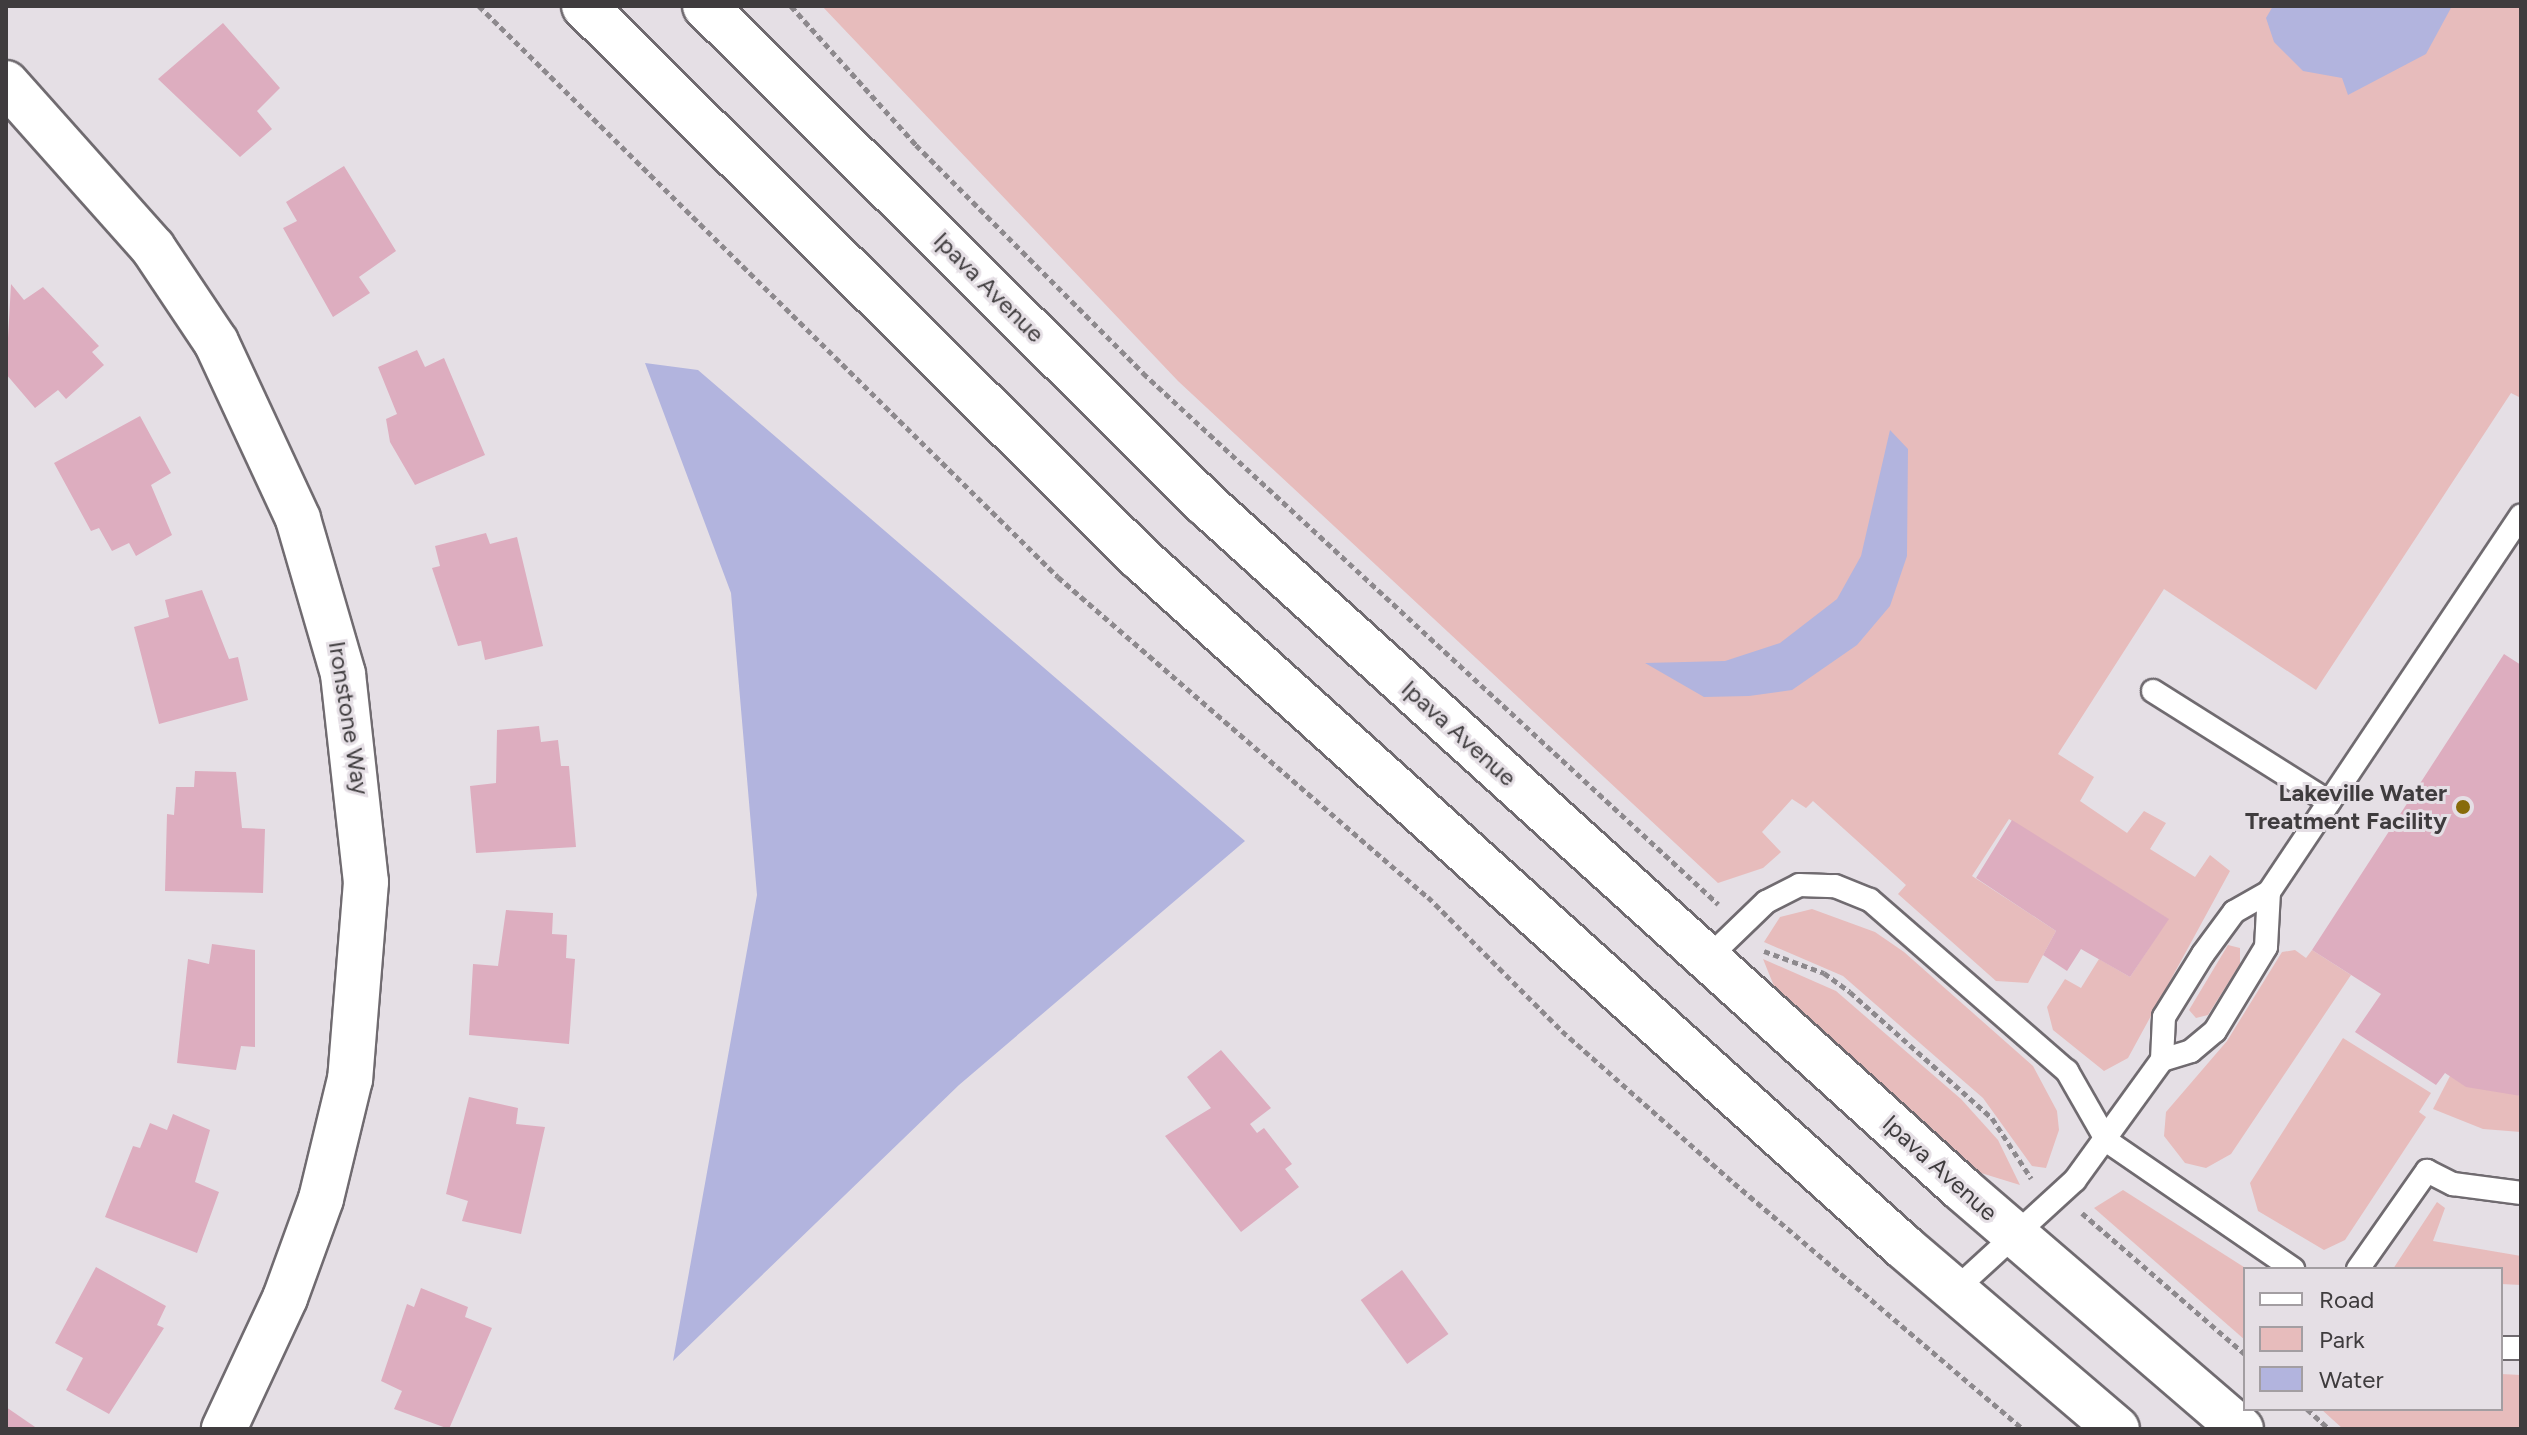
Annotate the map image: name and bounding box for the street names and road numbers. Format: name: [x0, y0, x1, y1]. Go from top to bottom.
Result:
street label: Ipava Avenue: [928, 226, 1050, 348]
street label: Ironstone Way: [323, 639, 375, 797]
street label: Ipava Avenue: [1396, 674, 1522, 792]
street label: Ipava Avenue: [1877, 1109, 2003, 1227]

